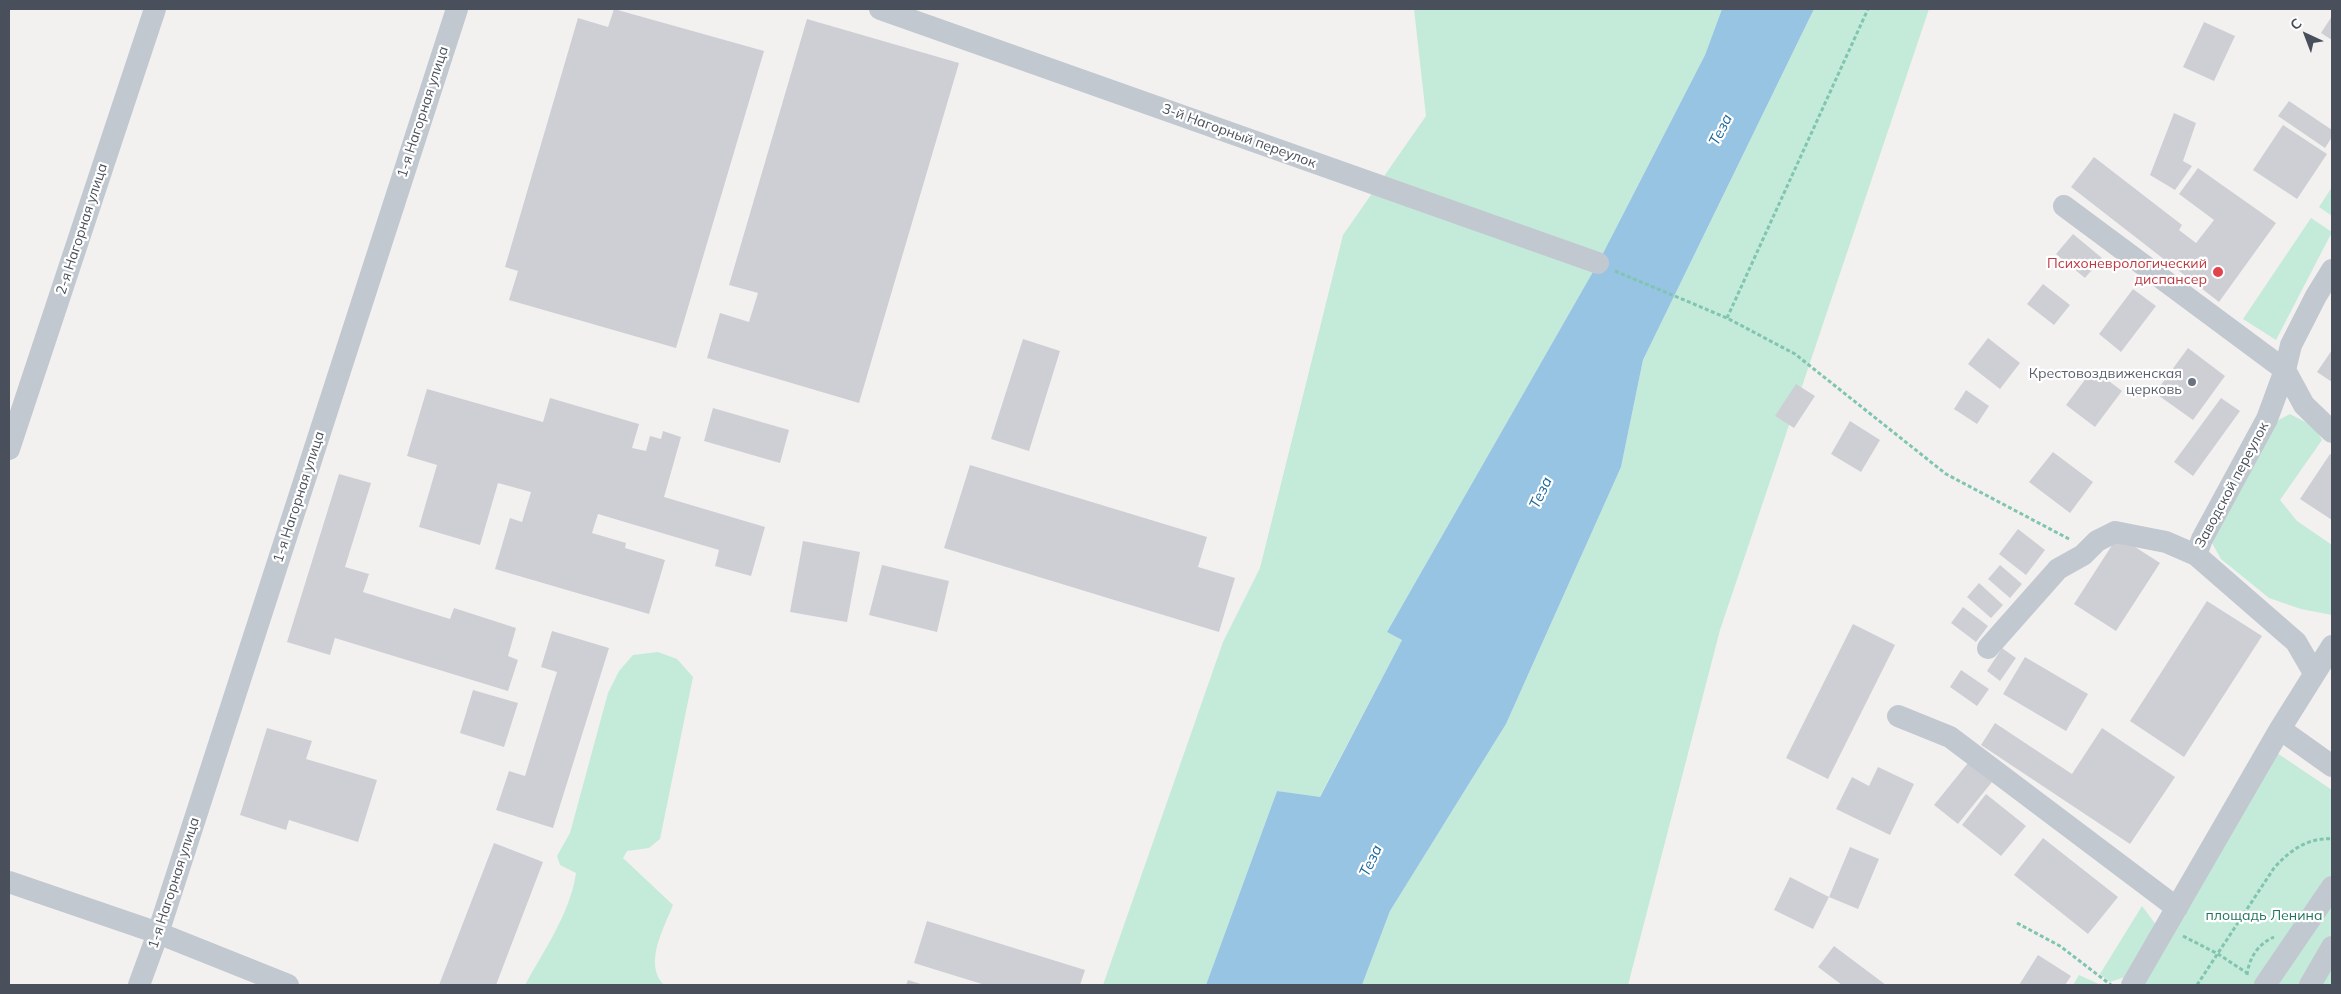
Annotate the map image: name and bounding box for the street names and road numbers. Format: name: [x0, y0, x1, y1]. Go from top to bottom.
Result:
street label: 1-я Нагорная улица: [394, 44, 452, 180]
street label: 3-й Нагорный переулок: [1160, 100, 1318, 172]
street label: 2-я Нагорная улица: [53, 161, 111, 297]
street label: Заводской переулок: [2192, 419, 2272, 551]
street label: 1-я Нагорная улица: [270, 429, 328, 565]
street label: 1-я Нагорная улица: [145, 815, 203, 951]

